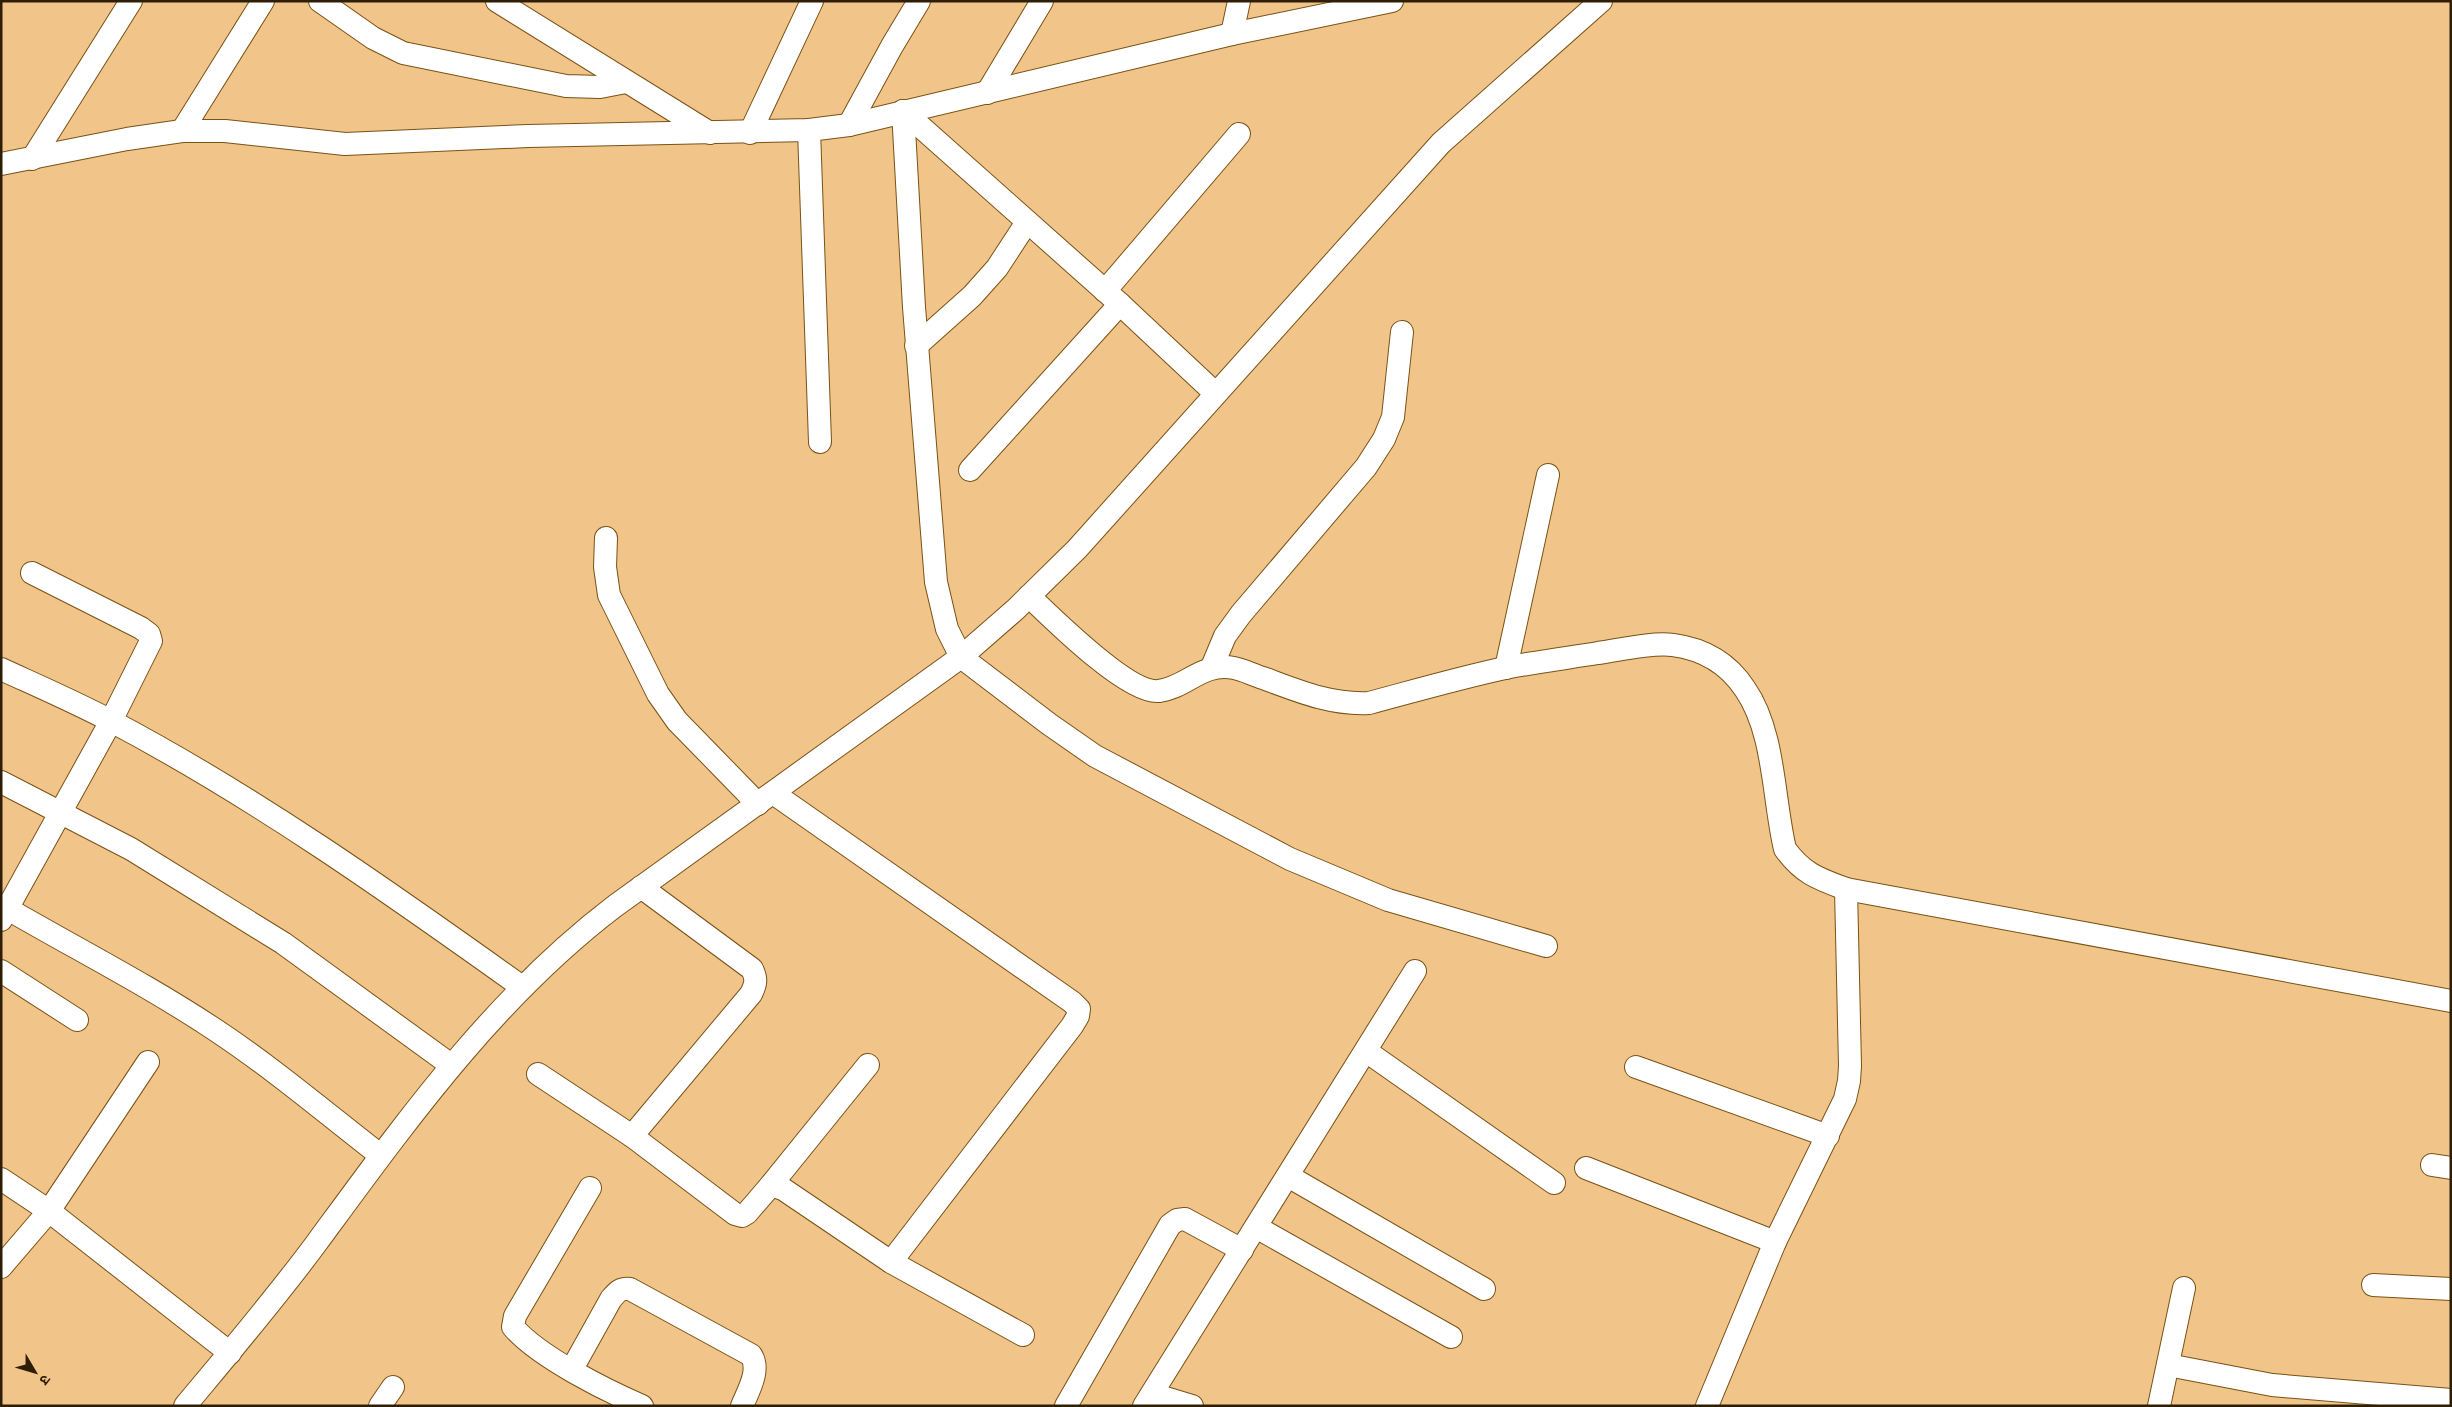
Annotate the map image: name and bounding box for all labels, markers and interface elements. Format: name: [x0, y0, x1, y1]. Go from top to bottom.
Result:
north arrow: [10, 1347, 60, 1397]
text: उ: [36, 1372, 54, 1389]

